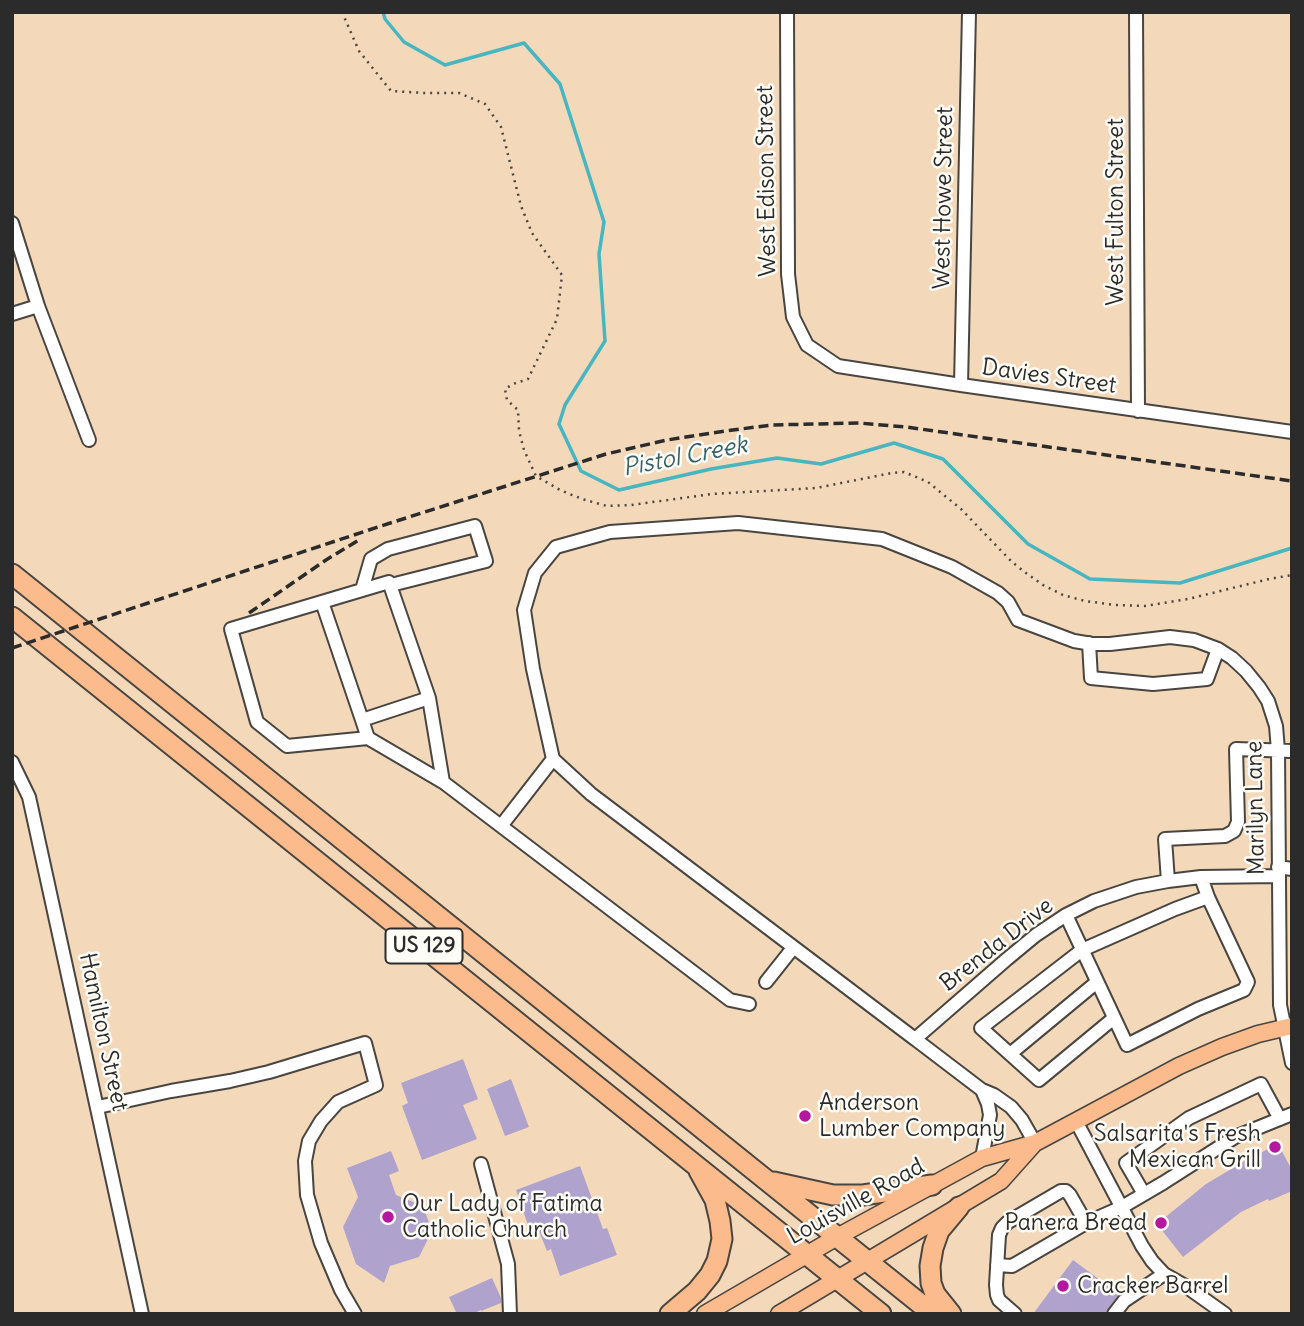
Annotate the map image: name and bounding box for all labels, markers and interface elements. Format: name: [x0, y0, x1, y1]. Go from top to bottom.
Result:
street label: West Edison Street: [752, 85, 782, 277]
street label: West Howe Street: [929, 106, 959, 290]
street label: West Fulton Street: [1102, 118, 1130, 306]
street label: Davies Street: [980, 354, 1118, 400]
water label: Pistol Creek: [620, 431, 750, 483]
street label: Marilyn Lane: [1241, 741, 1271, 875]
street label: Brenda Drive: [935, 892, 1059, 998]
road number: US 129: [386, 928, 462, 964]
street label: Hamilton Street: [73, 950, 133, 1114]
place label: Anderson Lumber Company: [819, 1089, 1005, 1143]
marker: Anderson Lumber Company: [797, 1108, 813, 1124]
place label: Salsarita's Fresh Mexican Grill: [1094, 1120, 1261, 1174]
marker: Salsarita's Fresh Mexican Grill: [1267, 1139, 1283, 1155]
street label: Louisville Road: [783, 1153, 929, 1251]
place label: Our Lady of Fatima Catholic Church: [402, 1190, 603, 1244]
marker: Our Lady of Fatima Catholic Church: [380, 1209, 396, 1225]
place label: Panera Bread: [1004, 1209, 1147, 1237]
marker: Panera Bread: [1153, 1215, 1169, 1231]
place label: Cracker Barrel: [1077, 1272, 1228, 1300]
marker: Cracker Barrel: [1055, 1278, 1071, 1294]

